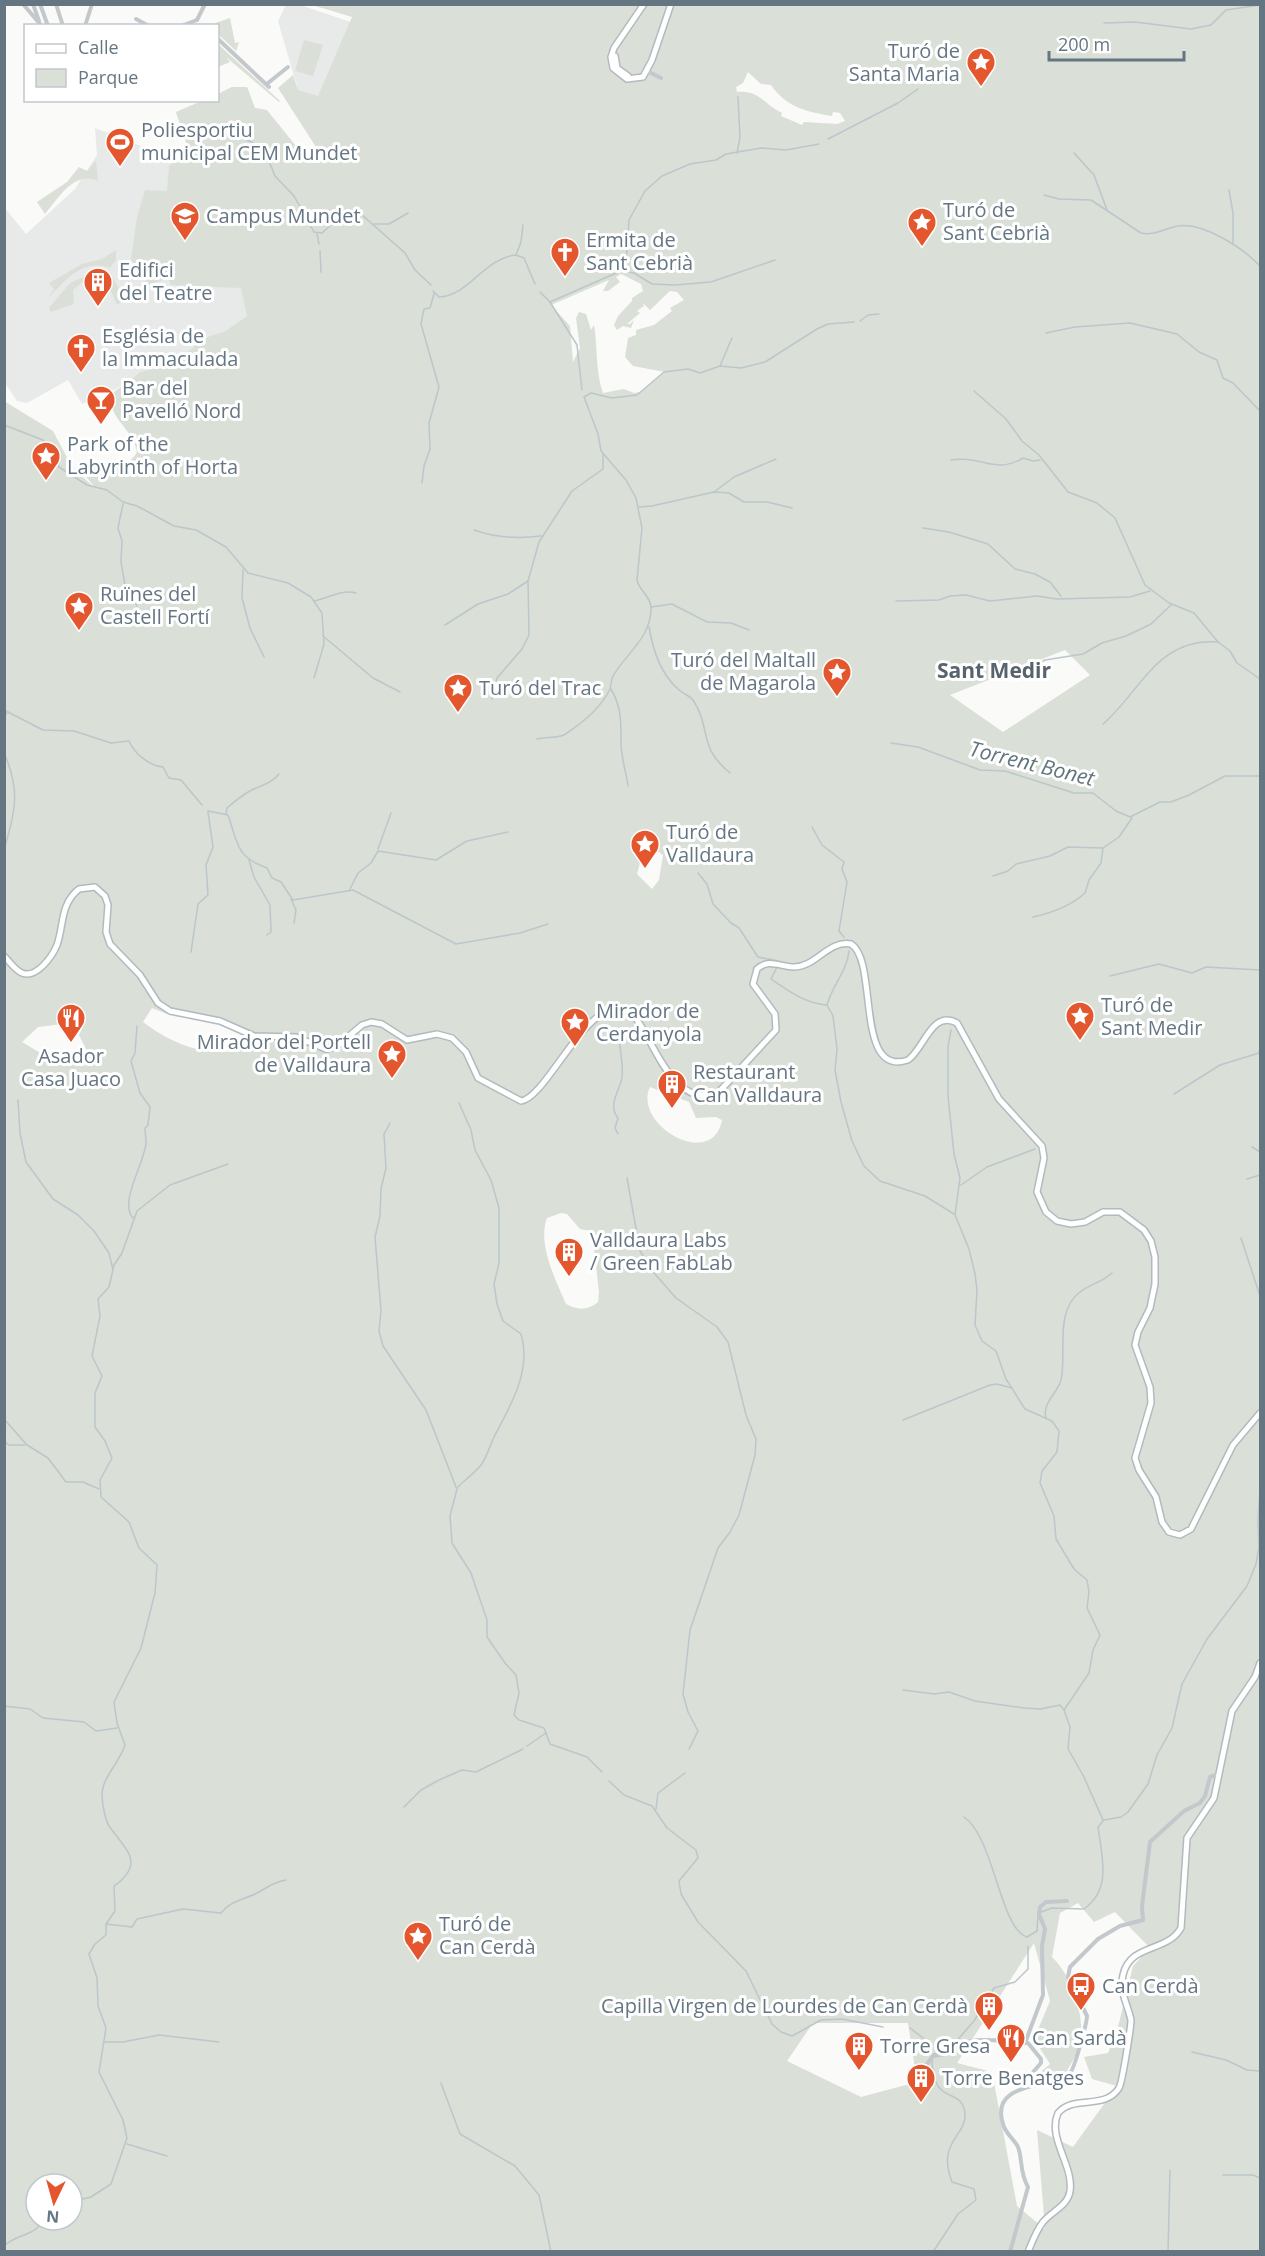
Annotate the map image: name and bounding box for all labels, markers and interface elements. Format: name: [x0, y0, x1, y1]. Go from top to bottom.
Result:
legend: [24, 24, 219, 102]
scale bar: [1049, 24, 1184, 62]
text: 200 m: [1058, 32, 1110, 56]
text: Calle: [78, 35, 119, 59]
place label: Turó de Santa Maria: [849, 37, 960, 87]
place icon: Turó de Santa Maria: [965, 46, 997, 88]
text: Parque: [78, 65, 138, 89]
place label: Poliesportiu municipal CEM Mundet: [141, 116, 357, 166]
sports icon: Poliesportiu municipal CEM Mundet: [104, 126, 136, 168]
place label: Turó de Sant Cebrià: [943, 196, 1050, 246]
school or university icon: Campus Mundet: [169, 200, 201, 242]
place label: Campus Mundet: [206, 202, 361, 229]
place icon: Turó de Sant Cebrià: [906, 206, 938, 248]
place label: Ermita de Sant Cebrià: [586, 226, 693, 276]
church icon: Ermita de Sant Cebrià: [549, 236, 581, 278]
place label: Edifici del Teatre: [119, 256, 213, 306]
building icon: Edifici del Teatre: [82, 266, 114, 308]
place label: Església de la Immaculada: [102, 322, 238, 372]
church icon: Església de la Immaculada: [65, 332, 97, 374]
place label: Bar del Pavelló Nord: [122, 374, 241, 424]
bar icon: Bar del Pavelló Nord: [85, 384, 117, 426]
place label: Park of the Labyrinth of Horta: [67, 430, 238, 480]
place icon: Park of the Labyrinth of Horta: [30, 440, 62, 482]
place label: Ruïnes del Castell Fortí: [100, 580, 211, 630]
place icon: Ruïnes del Castell Fortí: [63, 590, 95, 632]
place label: Turó del Maltall de Magarola: [671, 646, 816, 696]
place icon: Turó del Maltall de Magarola: [821, 656, 853, 698]
district label: Sant Medir: [937, 656, 1051, 684]
place icon: Turó del Trac: [442, 672, 474, 714]
place label: Turó del Trac: [479, 674, 601, 701]
water label: Torrent Bonet: [967, 734, 1099, 792]
place label: Turó de Valldaura: [666, 818, 754, 868]
place icon: Turó de Valldaura: [629, 828, 661, 870]
place label: Turó de Sant Medir: [1101, 991, 1202, 1041]
place label: Mirador de Cerdanyola: [596, 997, 702, 1047]
place icon: Turó de Sant Medir: [1064, 1000, 1096, 1042]
restaurant icon: Asador Casa Juaco: [55, 1002, 87, 1044]
place icon: Mirador de Cerdanyola: [559, 1006, 591, 1048]
place label: Mirador del Portell de Valldaura: [197, 1028, 371, 1078]
place icon: Mirador del Portell de Valldaura: [376, 1038, 408, 1080]
place label: Asador Casa Juaco: [21, 1042, 121, 1092]
place label: Restaurant Can Valldaura: [693, 1058, 822, 1108]
building icon: Restaurant Can Valldaura: [656, 1068, 688, 1110]
place label: Valldaura Labs / Green FabLab: [590, 1226, 733, 1276]
building icon: Valldaura Labs / Green FabLab: [553, 1236, 585, 1278]
place label: Turó de Can Cerdà: [439, 1910, 536, 1960]
place icon: Turó de Can Cerdà: [402, 1920, 434, 1962]
bus stop icon: Can Cerdà: [1065, 1970, 1097, 2012]
place label: Can Cerdà: [1102, 1972, 1199, 1999]
building icon: Capilla Virgen de Lourdes de Can Cerdà: [973, 1990, 1005, 2032]
place label: Capilla Virgen de Lourdes de Can Cerdà: [601, 1992, 968, 2019]
restaurant icon: Can Sardà: [995, 2022, 1027, 2064]
place label: Can Sardà: [1032, 2024, 1127, 2051]
building icon: Torre Gresa: [843, 2030, 875, 2072]
place label: Torre Gresa: [880, 2032, 990, 2059]
building icon: Torre Benatges: [905, 2062, 937, 2104]
place label: Torre Benatges: [942, 2064, 1084, 2091]
north arrow: [24, 2172, 84, 2232]
text: N: [45, 2205, 60, 2228]

